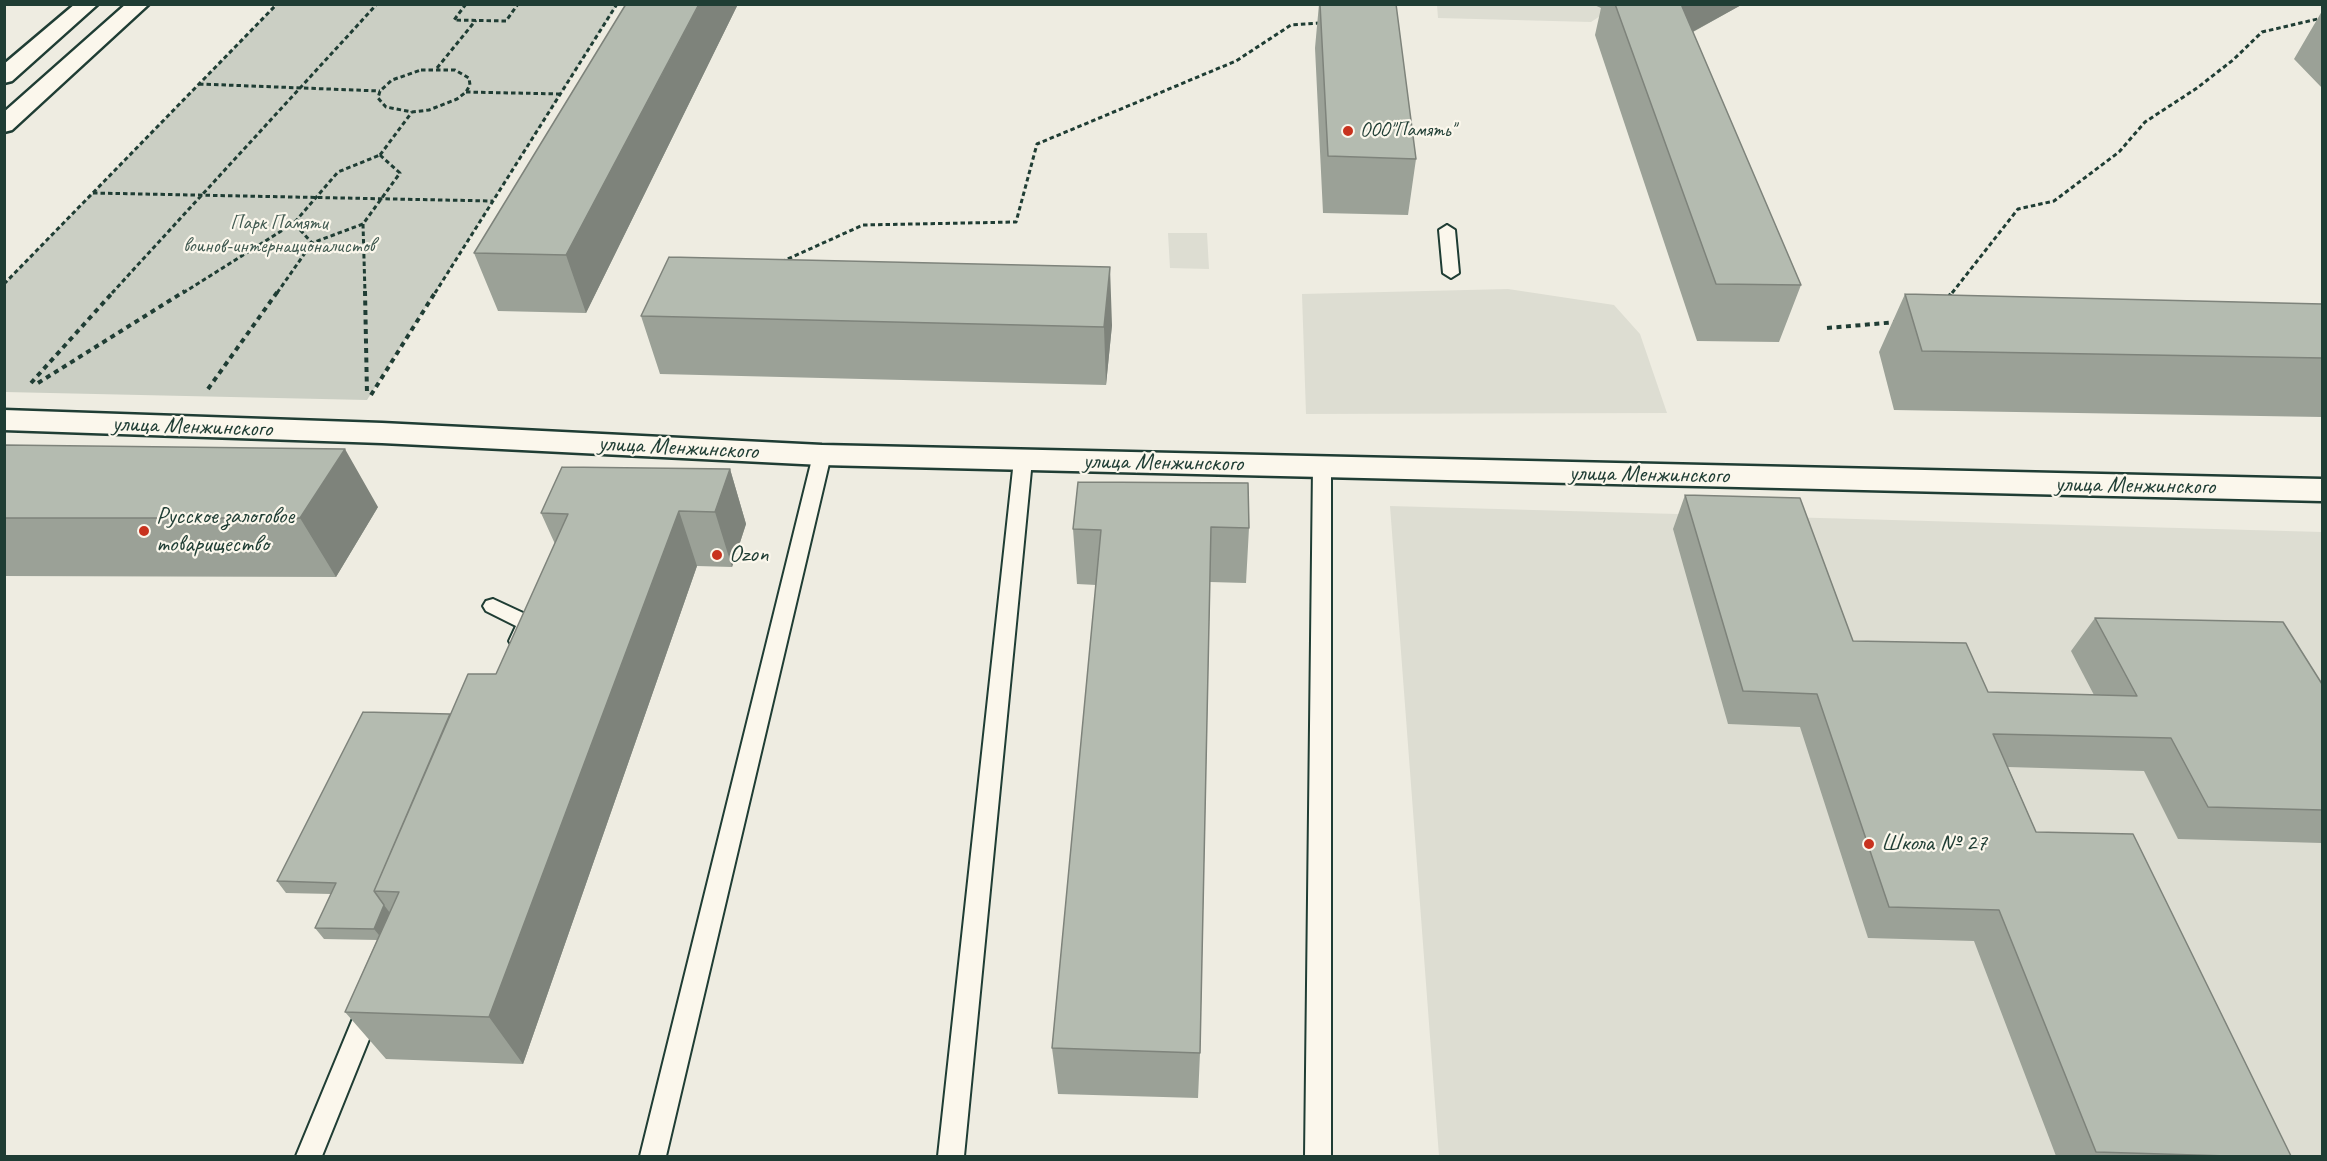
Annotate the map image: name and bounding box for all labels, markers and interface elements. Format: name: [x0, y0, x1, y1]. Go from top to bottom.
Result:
place label: ООО"Память": [1360, 119, 1455, 143]
marker: ООО"Память": [1341, 124, 1355, 138]
park label: Парк Памяти воинов-интернационалистов: [183, 212, 375, 259]
street label: улица Менжинского: [111, 410, 273, 444]
street label: улица Менжинского: [597, 429, 759, 467]
street label: улица Менжинского: [1083, 447, 1243, 479]
street label: улица Менжинского: [1569, 459, 1729, 491]
street label: улица Менжинского: [2055, 470, 2215, 502]
place label: Русское залоговое товарищество: [156, 503, 294, 559]
marker: Русское залоговое товарищество: [137, 524, 151, 538]
place label: Ozon: [729, 541, 768, 569]
marker: Ozon: [710, 548, 724, 562]
place label: Школа № 27: [1881, 830, 1987, 858]
marker: Школа № 27: [1862, 837, 1876, 851]

